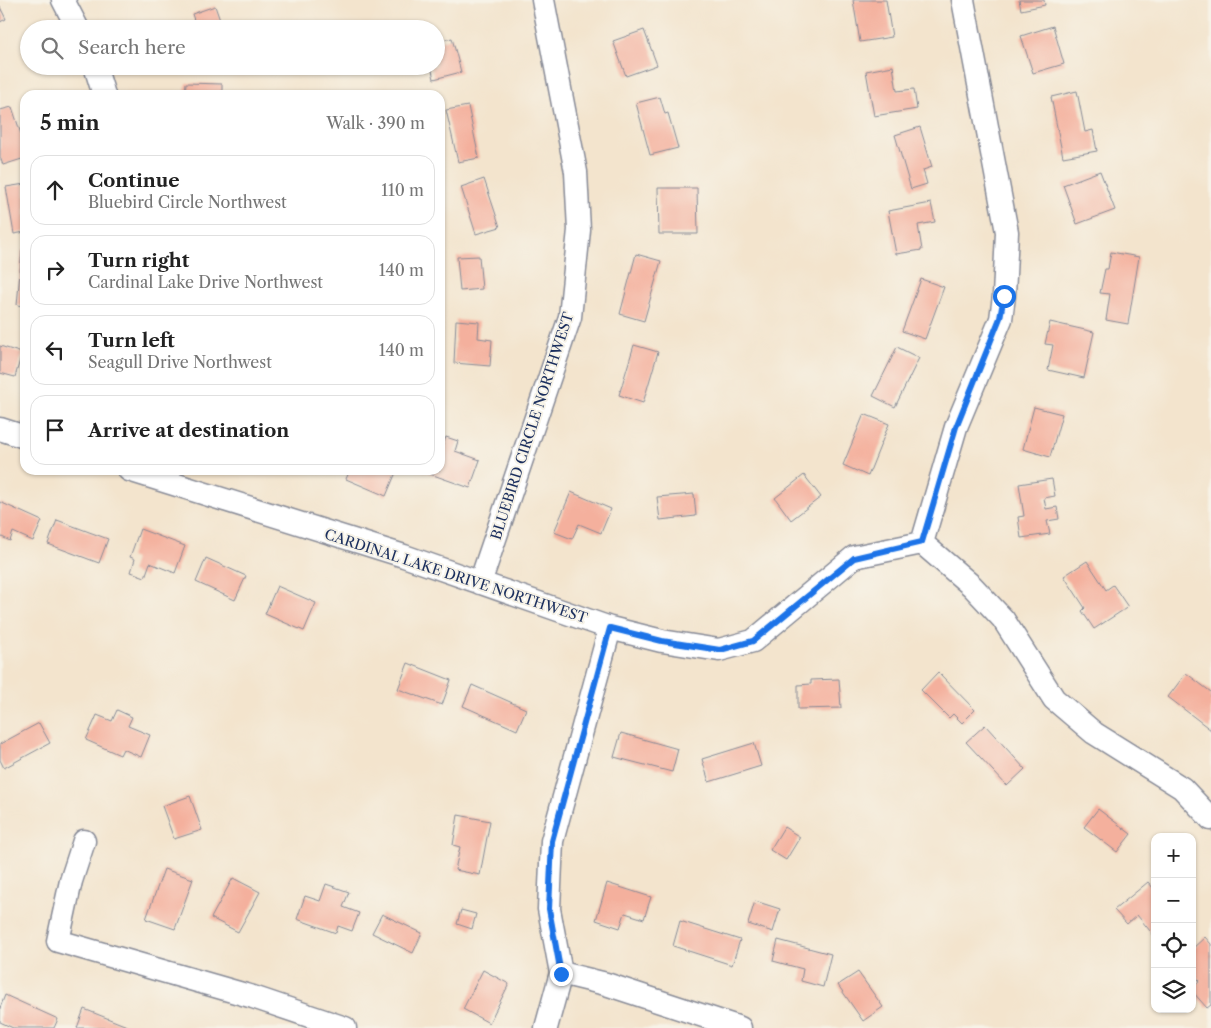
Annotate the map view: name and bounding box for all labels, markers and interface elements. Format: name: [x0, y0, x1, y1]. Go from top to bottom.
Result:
search box: [20, 20, 445, 75]
icon: search: [38, 34, 66, 62]
text: Search here: [78, 36, 186, 59]
text: 5 min: [40, 110, 100, 135]
text: Walk · 390 m: [326, 113, 425, 133]
text: Continue: [88, 169, 180, 192]
icon: ahead: [41, 176, 69, 204]
text: 110 m: [381, 180, 424, 200]
text: Bluebird Circle Northwest: [88, 192, 287, 212]
text: Turn right: [88, 249, 189, 272]
icon: right: [41, 256, 69, 284]
text: 140 m: [379, 260, 424, 280]
text: Cardinal Lake Drive Northwest: [88, 272, 323, 292]
route start: [993, 285, 1016, 308]
street label: BLUEBIRD CIRCLE NORTHWEST: [487, 309, 578, 542]
text: Turn left: [88, 329, 175, 352]
icon: left: [41, 336, 69, 364]
text: 140 m: [379, 340, 424, 360]
text: Seagull Drive Northwest: [88, 352, 272, 372]
icon: arrive: [41, 416, 69, 444]
text: Arrive at destination: [88, 419, 289, 442]
street label: CARDINAL LAKE DRIVE NORTHWEST: [322, 525, 590, 627]
map controls: [1151, 833, 1196, 1013]
button: +: [1151, 833, 1196, 878]
button: −: [1151, 878, 1196, 923]
button: locate: [1151, 923, 1196, 968]
route end: [550, 963, 573, 986]
button: layers: [1151, 968, 1196, 1013]

